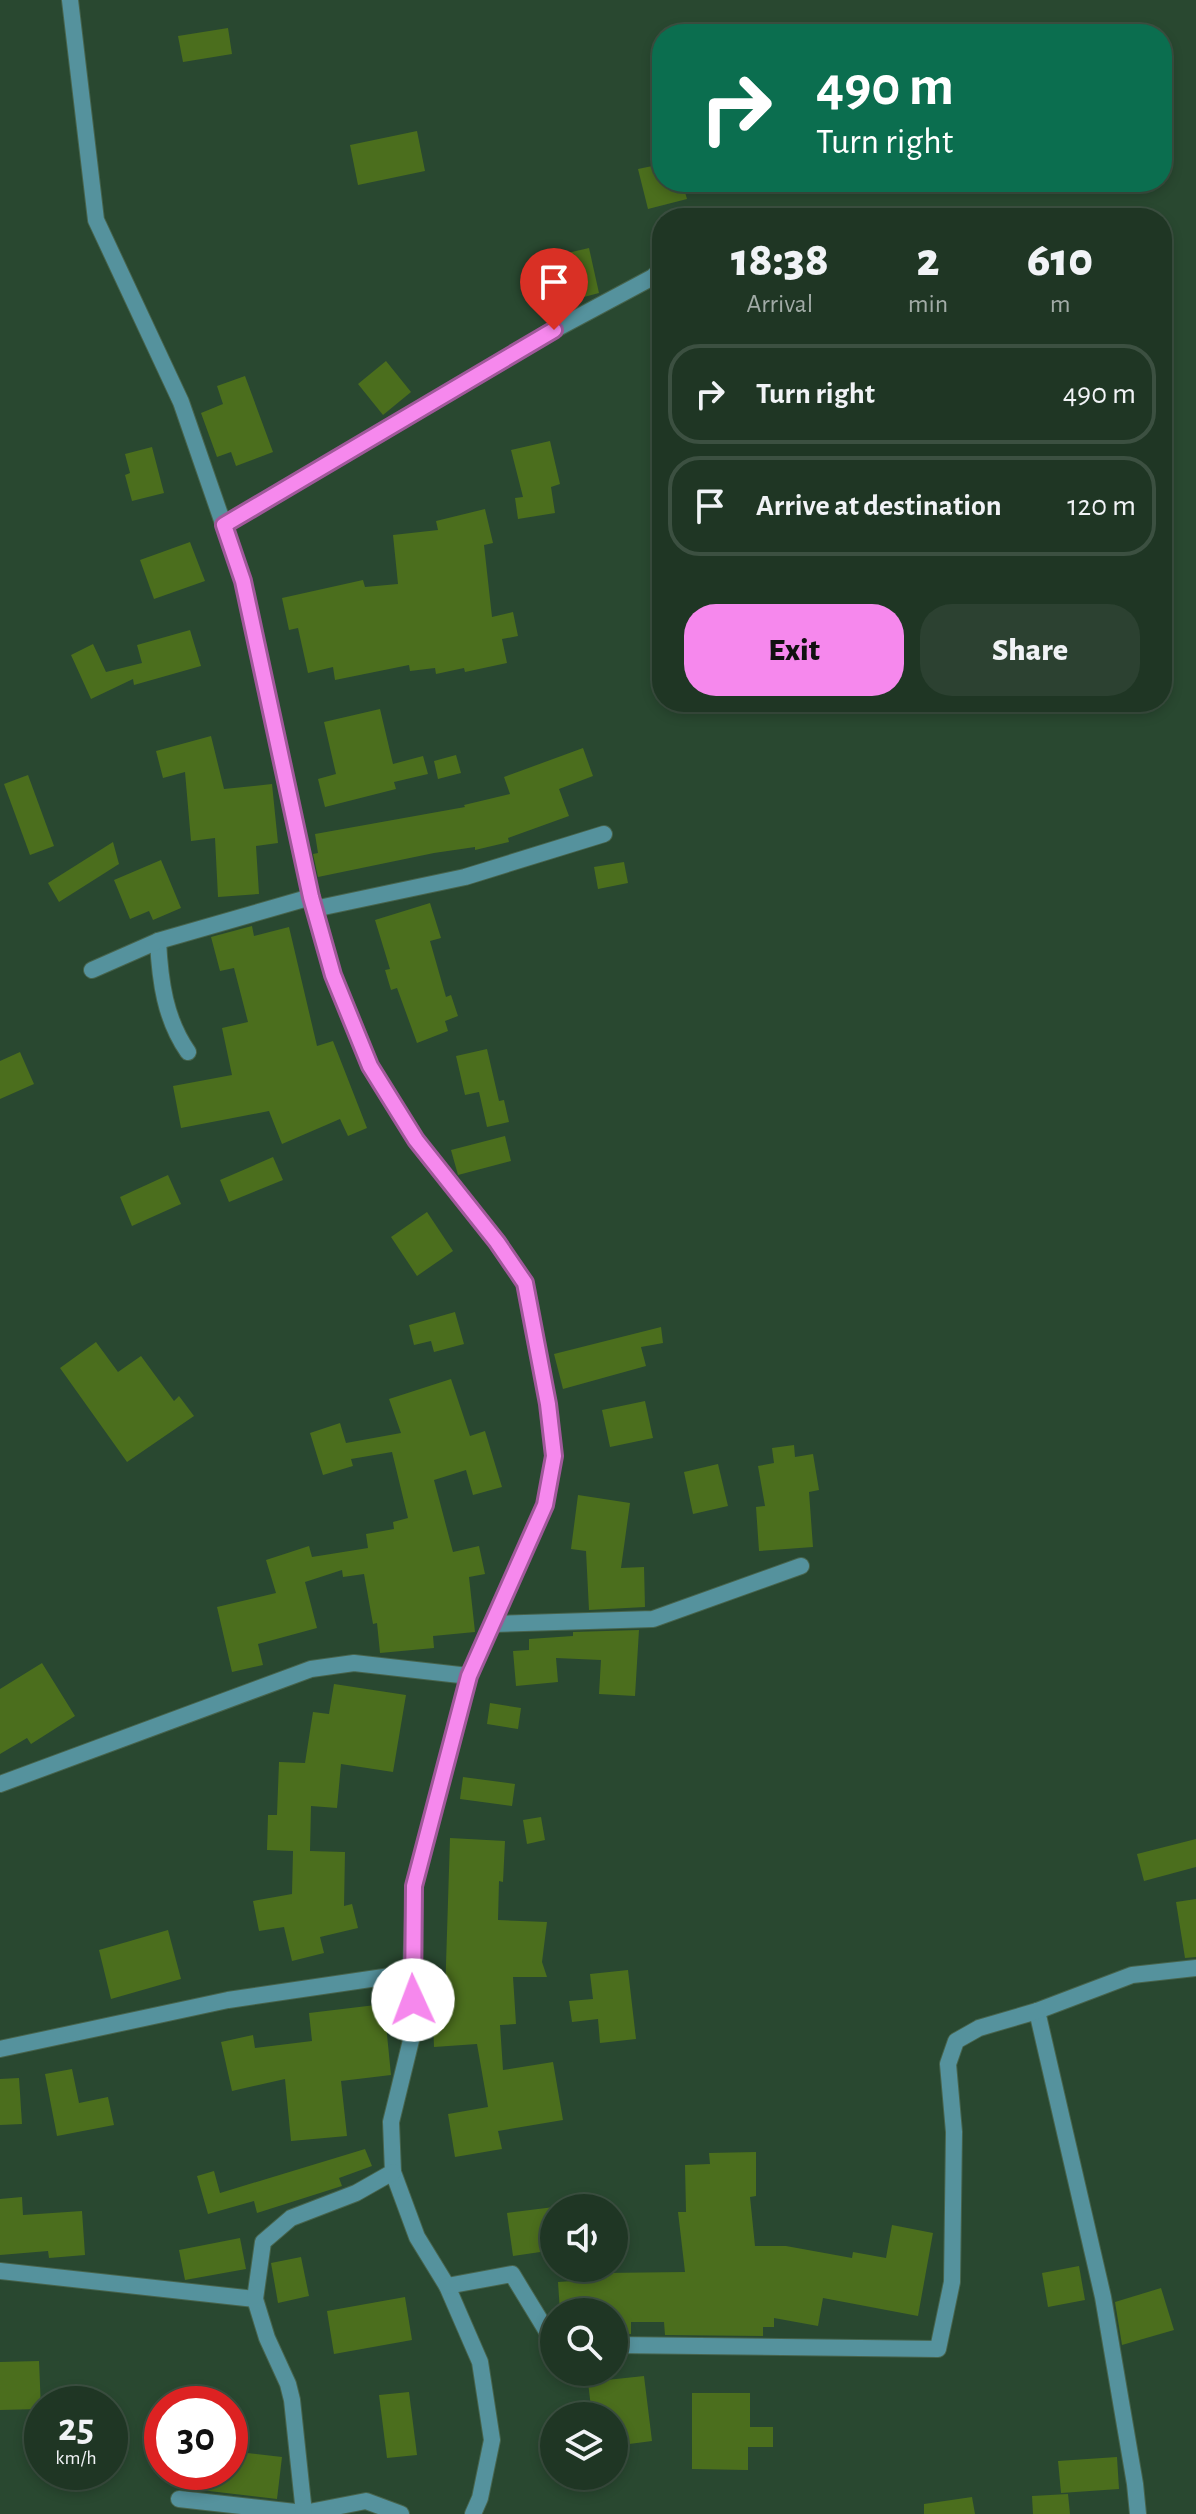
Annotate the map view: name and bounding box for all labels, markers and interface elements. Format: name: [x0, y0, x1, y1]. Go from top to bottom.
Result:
icon: right: [684, 56, 788, 160]
text: 490 m: [816, 59, 954, 115]
text: Turn right: [816, 124, 953, 160]
text: 18:38: [731, 237, 829, 285]
text: 2: [916, 237, 939, 285]
text: 610: [1027, 237, 1093, 285]
pin: [520, 248, 588, 330]
icon: arrive: [532, 260, 576, 304]
text: Arrival: [746, 291, 813, 317]
text: min: [908, 291, 948, 317]
text: m: [1050, 291, 1070, 317]
icon: right: [688, 372, 732, 416]
text: Turn right: [756, 379, 875, 409]
text: 490 m: [1063, 379, 1136, 409]
icon: arrive: [688, 484, 732, 528]
text: Arrive at destination: [756, 491, 1002, 521]
text: 120 m: [1067, 491, 1136, 521]
button: Exit: [684, 604, 904, 696]
button: Share: [920, 604, 1140, 696]
position arrow: [371, 1958, 455, 2042]
map controls: [540, 2194, 628, 2490]
button: sound: [540, 2194, 628, 2282]
button: search: [540, 2298, 628, 2386]
speed limit sign: 30: [144, 2386, 248, 2490]
button: layers: [540, 2402, 628, 2490]
text: 25: [58, 2408, 94, 2448]
text: km/h: [55, 2448, 97, 2468]

